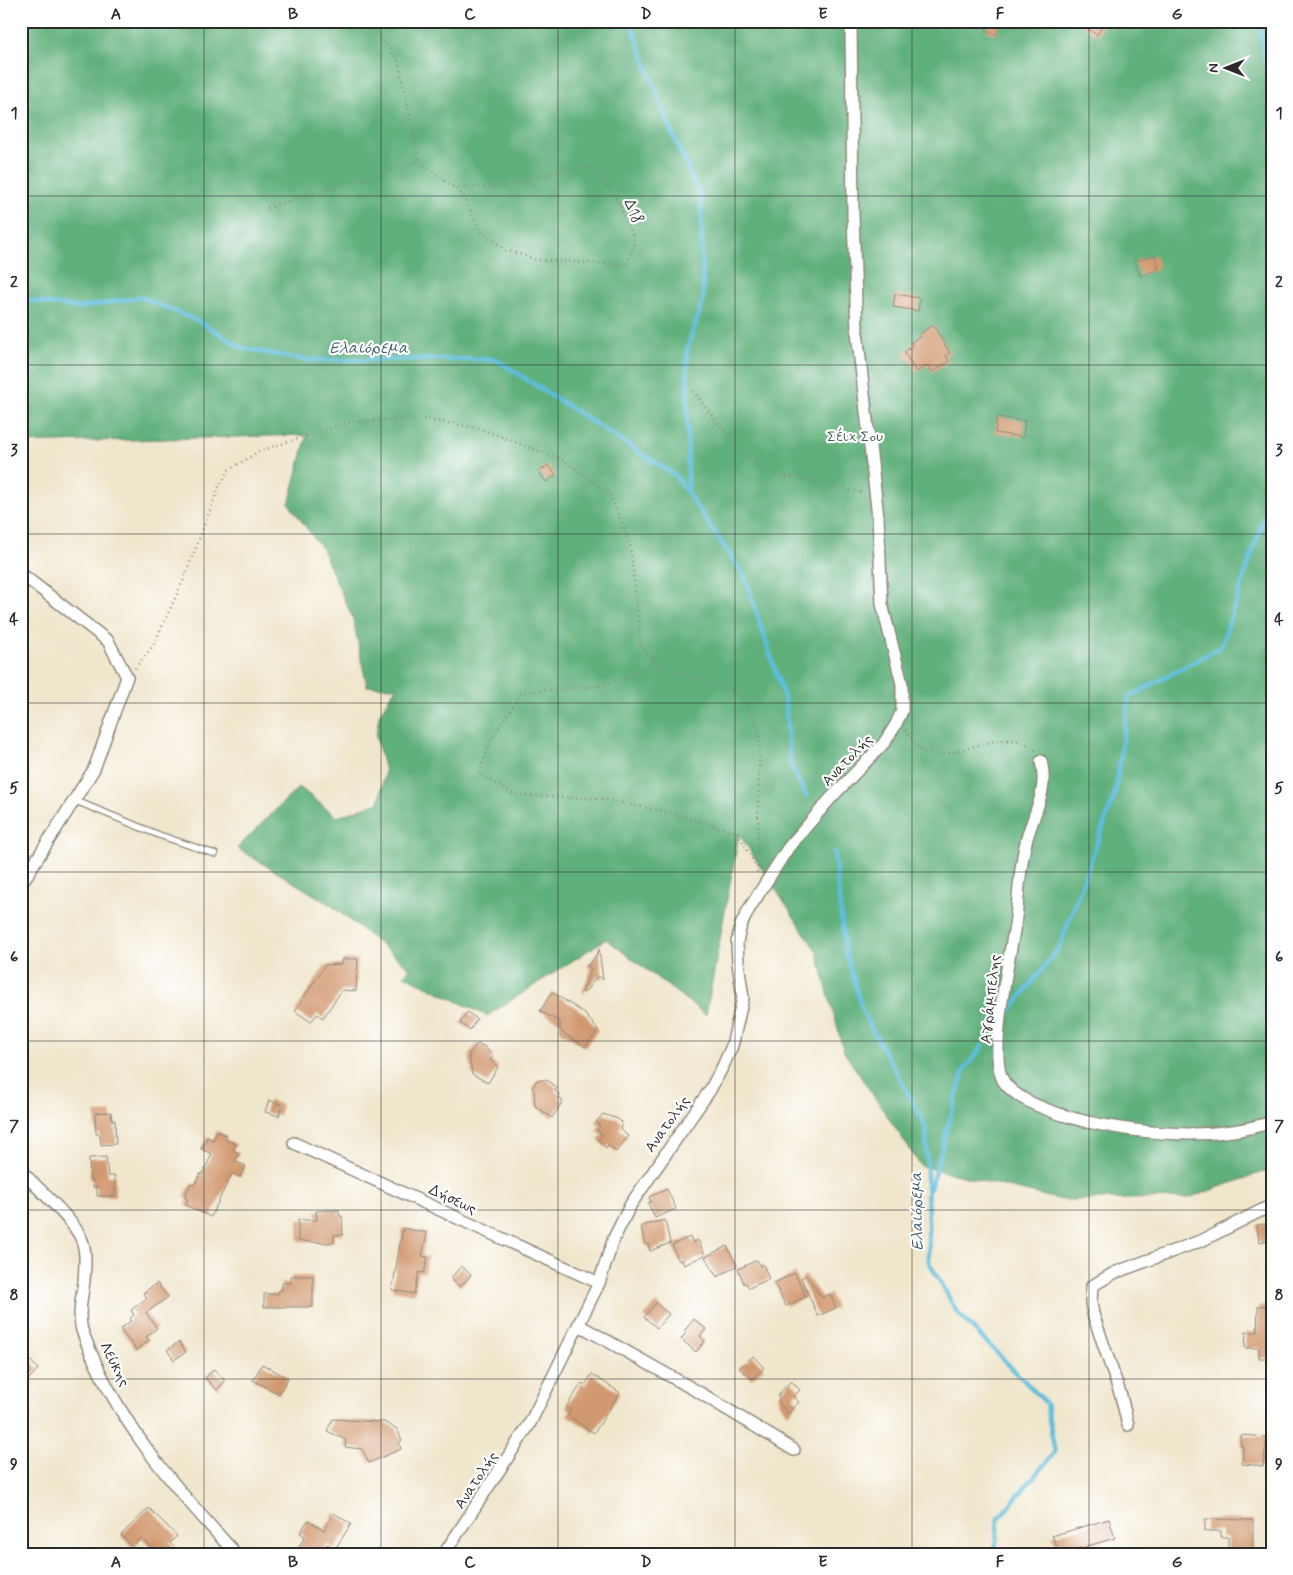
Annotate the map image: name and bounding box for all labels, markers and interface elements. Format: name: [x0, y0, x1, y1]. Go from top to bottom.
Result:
text: A: [111, 4, 121, 25]
text: B: [288, 4, 298, 25]
text: C: [464, 4, 476, 25]
text: D: [640, 4, 652, 25]
text: E: [818, 4, 828, 25]
text: F: [996, 4, 1005, 25]
text: G: [1172, 4, 1183, 25]
north arrow: [1200, 42, 1250, 92]
text: N: [1205, 63, 1223, 73]
text: 1: [10, 103, 18, 124]
text: 1: [1275, 103, 1283, 124]
street label: Δ18: [619, 196, 647, 227]
text: 2: [10, 272, 18, 293]
text: 2: [1275, 272, 1283, 293]
water label: Ελαιόρεμα: [330, 338, 408, 359]
park label: Σέιχ Σου: [827, 427, 883, 447]
text: 3: [10, 440, 18, 461]
text: 3: [1275, 440, 1283, 461]
text: 4: [9, 609, 19, 630]
text: 4: [1274, 609, 1284, 630]
street label: Ανατολής: [818, 730, 878, 791]
text: 5: [9, 778, 19, 799]
text: 5: [1274, 778, 1284, 799]
text: 6: [10, 947, 18, 968]
text: 6: [1275, 947, 1283, 968]
street label: Αγράμπελης: [976, 953, 1006, 1045]
street label: Ανατολής: [641, 1092, 695, 1157]
text: 7: [9, 1116, 19, 1137]
text: 7: [1274, 1116, 1284, 1137]
water label: Ελαιόρεμα: [906, 1171, 929, 1251]
street label: Δήσεως: [425, 1180, 480, 1220]
text: 8: [9, 1285, 19, 1306]
text: 8: [1274, 1285, 1284, 1306]
street label: Λεύκης: [94, 1339, 134, 1391]
street label: Ανατολής: [450, 1448, 504, 1513]
text: 9: [10, 1454, 18, 1475]
text: 9: [1275, 1454, 1283, 1475]
text: A: [111, 1552, 121, 1573]
text: B: [288, 1552, 298, 1573]
text: C: [464, 1552, 476, 1573]
text: D: [640, 1552, 652, 1573]
text: E: [818, 1552, 828, 1573]
text: F: [996, 1552, 1005, 1573]
text: G: [1172, 1552, 1183, 1573]

